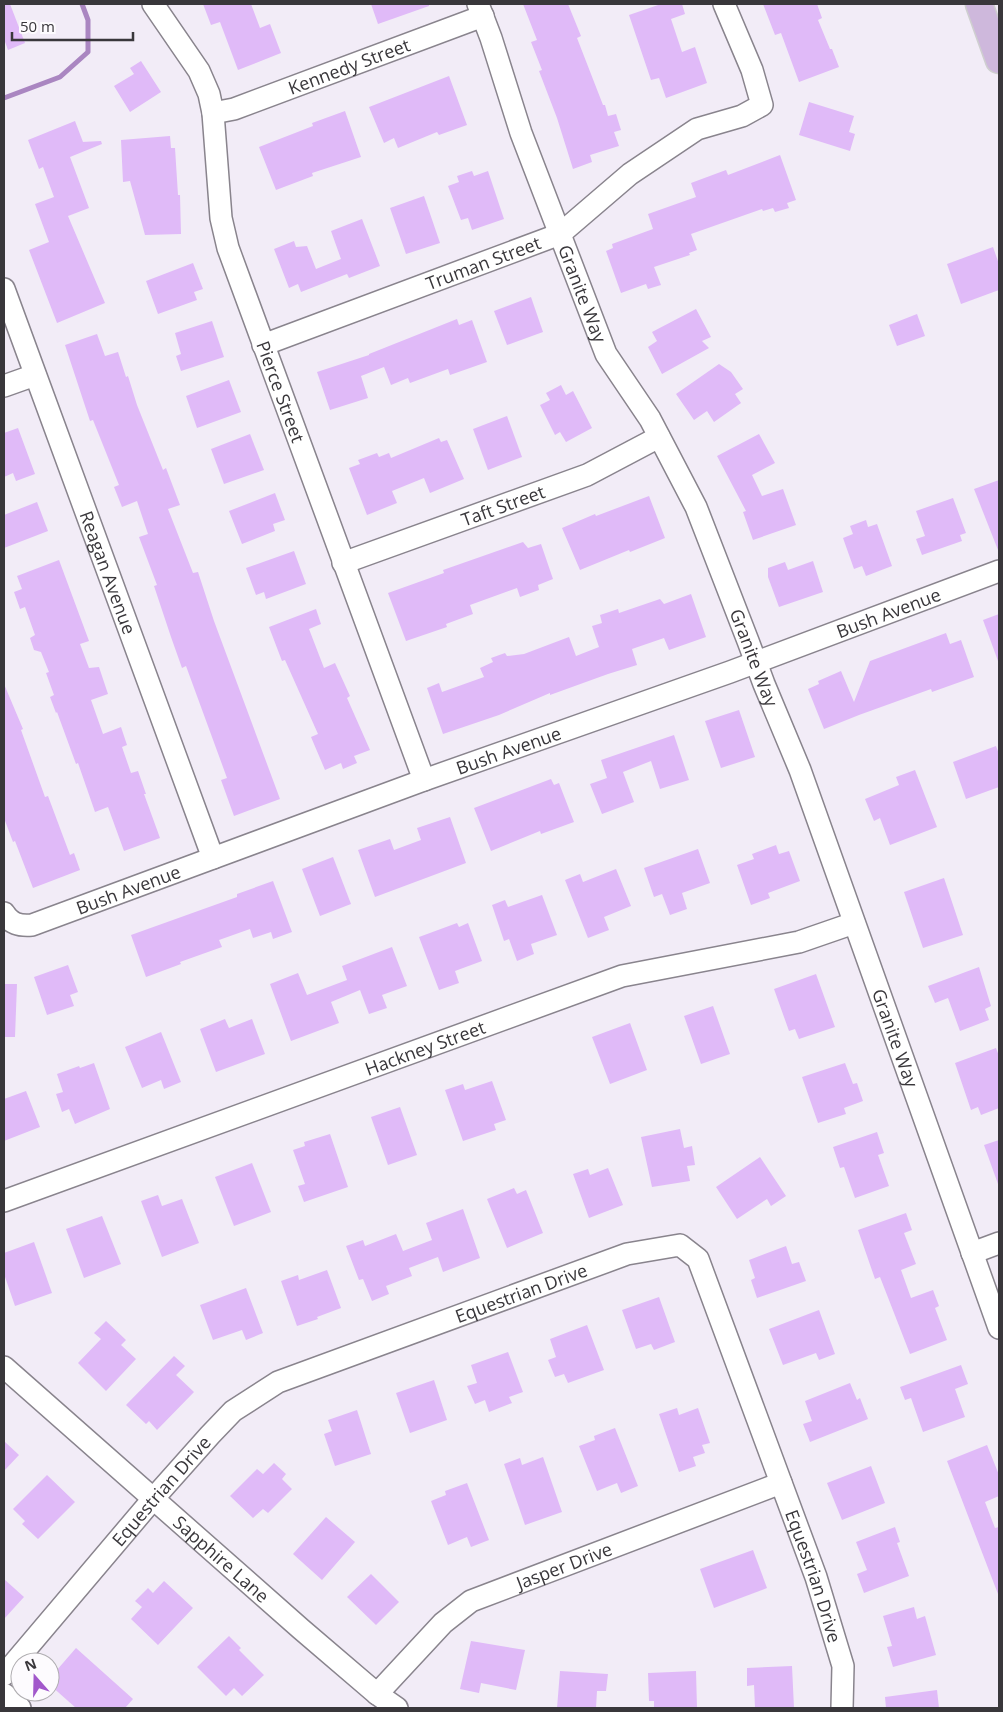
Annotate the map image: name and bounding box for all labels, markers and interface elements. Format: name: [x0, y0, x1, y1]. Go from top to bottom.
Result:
scale bar: [12, 10, 134, 42]
text: 50 m: [20, 16, 55, 36]
street label: Kennedy Street: [285, 32, 413, 100]
street label: Truman Street: [422, 230, 544, 295]
street label: Granite Way: [553, 241, 613, 347]
street label: Pierce Street: [251, 338, 311, 446]
street label: Taft Street: [458, 479, 548, 531]
street label: Reagan Avenue: [75, 508, 142, 637]
street label: Bush Avenue: [833, 582, 944, 643]
street label: Granite Way: [725, 605, 784, 711]
street label: Bush Avenue: [453, 721, 564, 780]
street label: Bush Avenue: [73, 859, 184, 920]
street label: Granite Way: [867, 986, 925, 1091]
street label: Hackney Street: [361, 1015, 489, 1081]
street label: Equestrian Drive: [452, 1258, 590, 1328]
street label: Equestrian Drive: [106, 1431, 216, 1551]
street label: Equestrian Drive: [780, 1506, 847, 1645]
street label: Sapphire Lane: [168, 1510, 275, 1608]
street label: Jasper Drive: [511, 1536, 615, 1595]
north arrow: [10, 1652, 60, 1702]
text: N: [22, 1653, 39, 1675]

